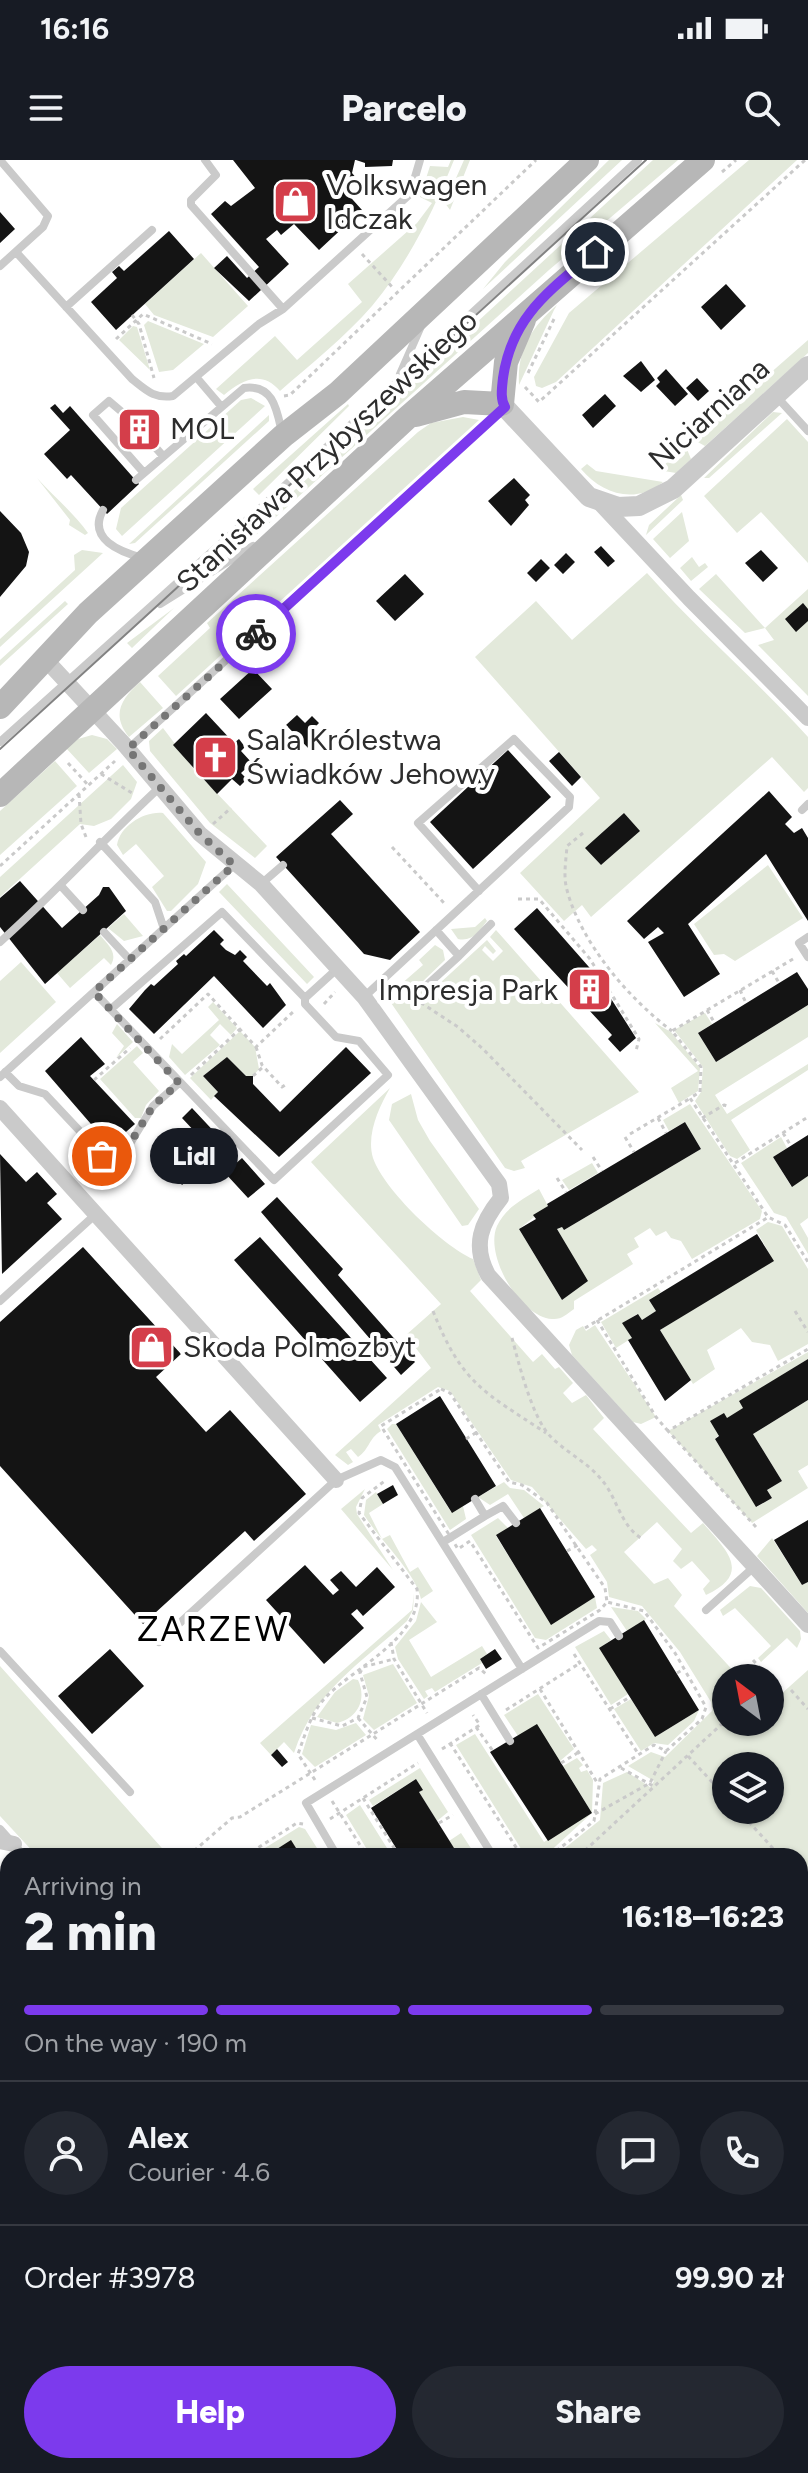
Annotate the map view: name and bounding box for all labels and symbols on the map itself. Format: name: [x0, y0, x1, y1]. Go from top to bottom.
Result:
place label: Volkswagen Idczak: [326, 166, 487, 237]
shop icon: Volkswagen Idczak: [271, 178, 319, 226]
pin: [561, 218, 629, 286]
street label: Stanisława Przybyszewskiego: [168, 301, 485, 600]
street label: Niciarniana: [641, 350, 777, 478]
building icon: MOL: [115, 405, 163, 453]
place label: MOL: [170, 410, 235, 447]
courier: [216, 594, 296, 674]
place label: Sala Królestwa Świadków Jehowy: [246, 721, 495, 792]
church icon: Sala Królestwa Świadków Jehowy: [191, 733, 239, 781]
building icon: Impresja Park: [565, 966, 613, 1014]
place label: Impresja Park: [378, 971, 558, 1008]
pin: [68, 1122, 136, 1190]
callout: Lidl: [150, 1128, 238, 1184]
shop icon: Skoda Polmozbyt: [128, 1323, 176, 1371]
place label: Skoda Polmozbyt: [183, 1328, 416, 1365]
district label: ZARZEW: [137, 1609, 289, 1650]
north arrow: [712, 1664, 784, 1736]

